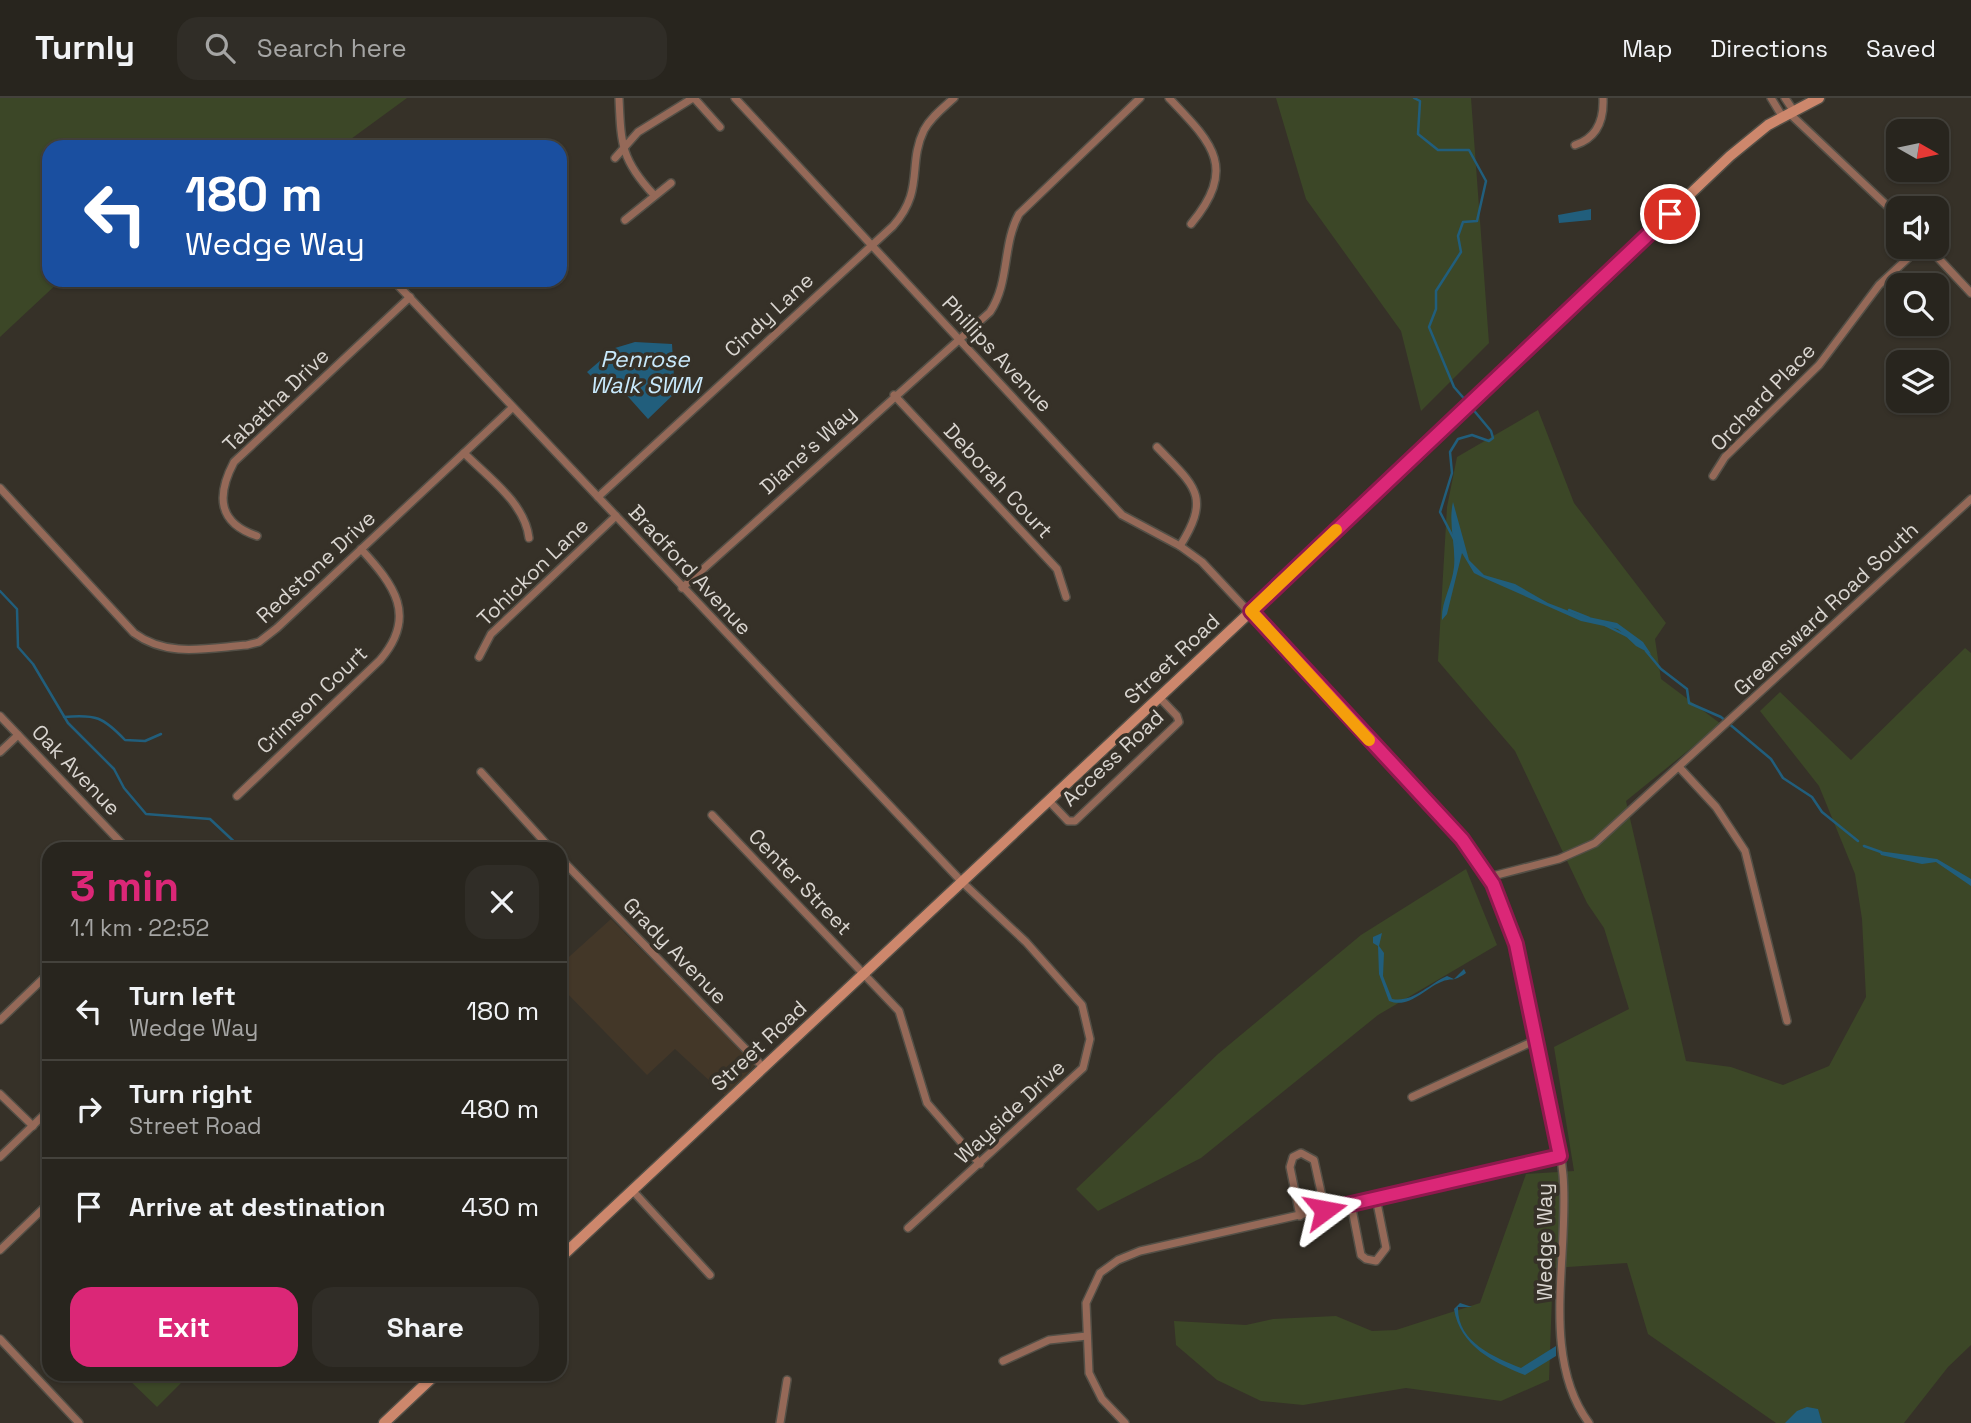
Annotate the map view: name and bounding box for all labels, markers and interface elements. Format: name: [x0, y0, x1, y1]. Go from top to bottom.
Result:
search box: [177, 17, 667, 80]
text: Turnly: [35, 27, 135, 69]
icon: search: [201, 29, 239, 67]
text: Search here: [257, 31, 407, 65]
text: Map: [1622, 33, 1672, 64]
text: Directions: [1710, 33, 1828, 64]
text: Saved: [1866, 33, 1936, 64]
north arrow: [1886, 119, 1950, 182]
map controls: [1886, 119, 1949, 413]
text: 180 m: [185, 163, 323, 225]
icon: left: [70, 168, 161, 259]
pin: [1640, 184, 1700, 244]
icon: arrive: [1651, 195, 1689, 233]
button: sound: [1886, 196, 1949, 259]
text: Wedge Way: [185, 224, 365, 264]
street label: Cindy Lane: [718, 267, 819, 363]
button: search: [1886, 273, 1949, 336]
street label: Phillips Avenue: [936, 290, 1058, 418]
street label: Orchard Place: [1704, 337, 1821, 456]
street label: Tabatha Drive: [217, 342, 335, 457]
water label: Penrose Walk SWM: [589, 344, 704, 400]
button: layers: [1886, 350, 1949, 413]
street label: Diane's Way: [754, 399, 861, 500]
street label: Deborah Court: [938, 417, 1059, 544]
street label: Bradford Avenue: [623, 499, 758, 641]
street label: Redstone Drive: [250, 504, 381, 629]
street label: Tohickon Lane: [471, 512, 594, 632]
street label: Greensward Road South: [1727, 516, 1924, 701]
street label: Street Road: [1118, 607, 1225, 710]
street label: Crimson Court: [251, 640, 373, 759]
street label: Access Road: [1056, 703, 1169, 812]
street label: Oak Avenue: [26, 718, 127, 821]
street label: Center Street: [743, 823, 858, 941]
text: 3 min: [70, 860, 179, 913]
button: close: [465, 865, 539, 939]
street label: Grady Avenue: [617, 891, 733, 1010]
text: 1.1 km · 22:52: [70, 913, 209, 943]
text: Turn left: [129, 979, 236, 1013]
icon: left: [70, 992, 108, 1030]
text: 180 m: [466, 994, 539, 1028]
street label: Street Road: [705, 994, 812, 1097]
text: Wedge Way: [129, 1013, 258, 1043]
street label: Wayside Drive: [949, 1054, 1070, 1169]
text: Turn right: [129, 1077, 253, 1111]
icon: right: [70, 1090, 108, 1128]
text: 480 m: [461, 1092, 539, 1126]
text: Street Road: [129, 1111, 262, 1141]
position arrow: [1288, 1173, 1362, 1247]
street label: Wedge Way: [1531, 1183, 1558, 1301]
icon: arrive: [70, 1188, 108, 1226]
text: Arrive at destination: [129, 1190, 386, 1224]
text: 430 m: [461, 1190, 539, 1224]
button: Exit: [70, 1287, 298, 1367]
button: Share: [312, 1287, 539, 1367]

